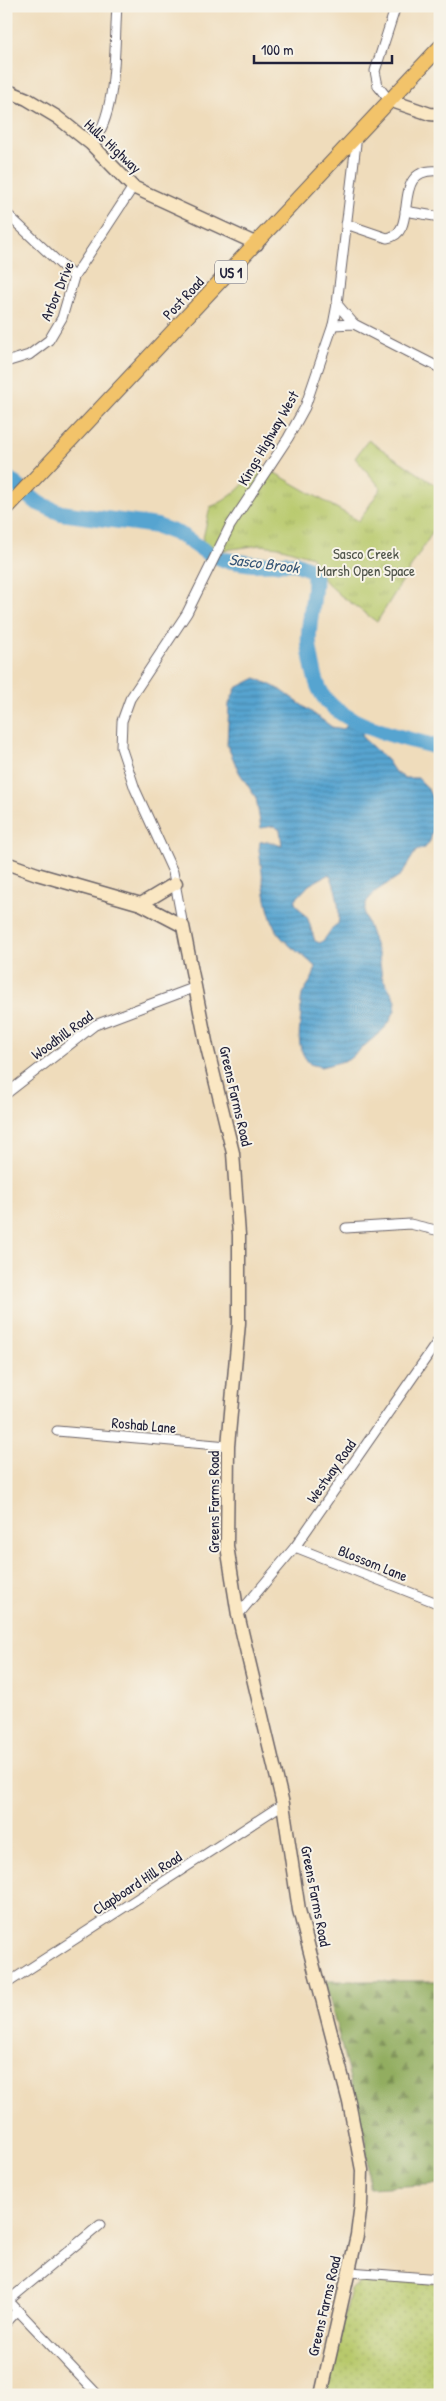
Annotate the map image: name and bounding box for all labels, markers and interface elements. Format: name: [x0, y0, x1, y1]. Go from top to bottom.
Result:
scale bar: [254, 32, 391, 64]
text: 100 m: [261, 39, 294, 60]
street label: Hulls Highway: [80, 114, 146, 178]
street label: Arbor Drive: [35, 258, 79, 324]
road number: US 1: [215, 260, 247, 284]
street label: Post Road: [158, 272, 209, 324]
street label: Kings Highway West: [232, 386, 304, 489]
park label: Sasco Creek Marsh Open Space: [317, 543, 415, 581]
water label: Sasco Brook: [228, 548, 301, 578]
street label: Woodhill Road: [27, 1005, 97, 1064]
street label: Greens Farms Road: [214, 1044, 258, 1148]
street label: Roshab Lane: [111, 1412, 177, 1438]
street label: Westway Road: [301, 1435, 361, 1507]
street label: Greens Farms Road: [203, 1451, 224, 1553]
street label: Blossom Lane: [335, 1540, 411, 1586]
street label: Greens Farms Road: [296, 1844, 336, 1948]
street label: Clapboard Hill Road: [88, 1846, 186, 1920]
street label: Greens Farms Road: [302, 2254, 346, 2358]

